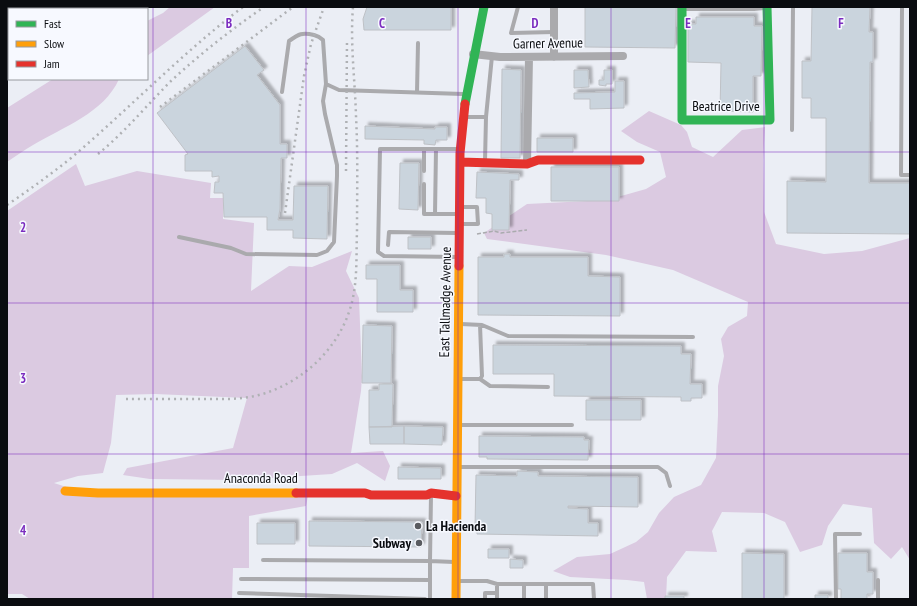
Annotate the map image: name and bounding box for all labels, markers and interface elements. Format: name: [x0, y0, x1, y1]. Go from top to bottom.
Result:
legend: [8, 8, 148, 80]
text: B: [226, 15, 232, 32]
text: C: [379, 15, 385, 32]
text: D: [532, 15, 539, 32]
text: E: [685, 15, 691, 32]
text: F: [838, 15, 844, 32]
text: Fast: [44, 16, 62, 31]
street label: Garner Avenue: [513, 33, 583, 53]
text: Slow: [44, 36, 65, 51]
text: Jam: [43, 56, 60, 71]
street label: Beatrice Drive: [692, 97, 760, 115]
text: 2: [20, 219, 26, 236]
street label: East Tallmadge Avenue: [435, 246, 455, 357]
text: 3: [20, 370, 26, 387]
street label: Anaconda Road: [224, 469, 298, 487]
place label: La Hacienda: [426, 517, 486, 535]
marker: La Hacienda: [413, 521, 423, 531]
text: 4: [20, 522, 27, 539]
place label: Subway: [373, 534, 411, 552]
marker: Subway: [414, 538, 424, 548]

